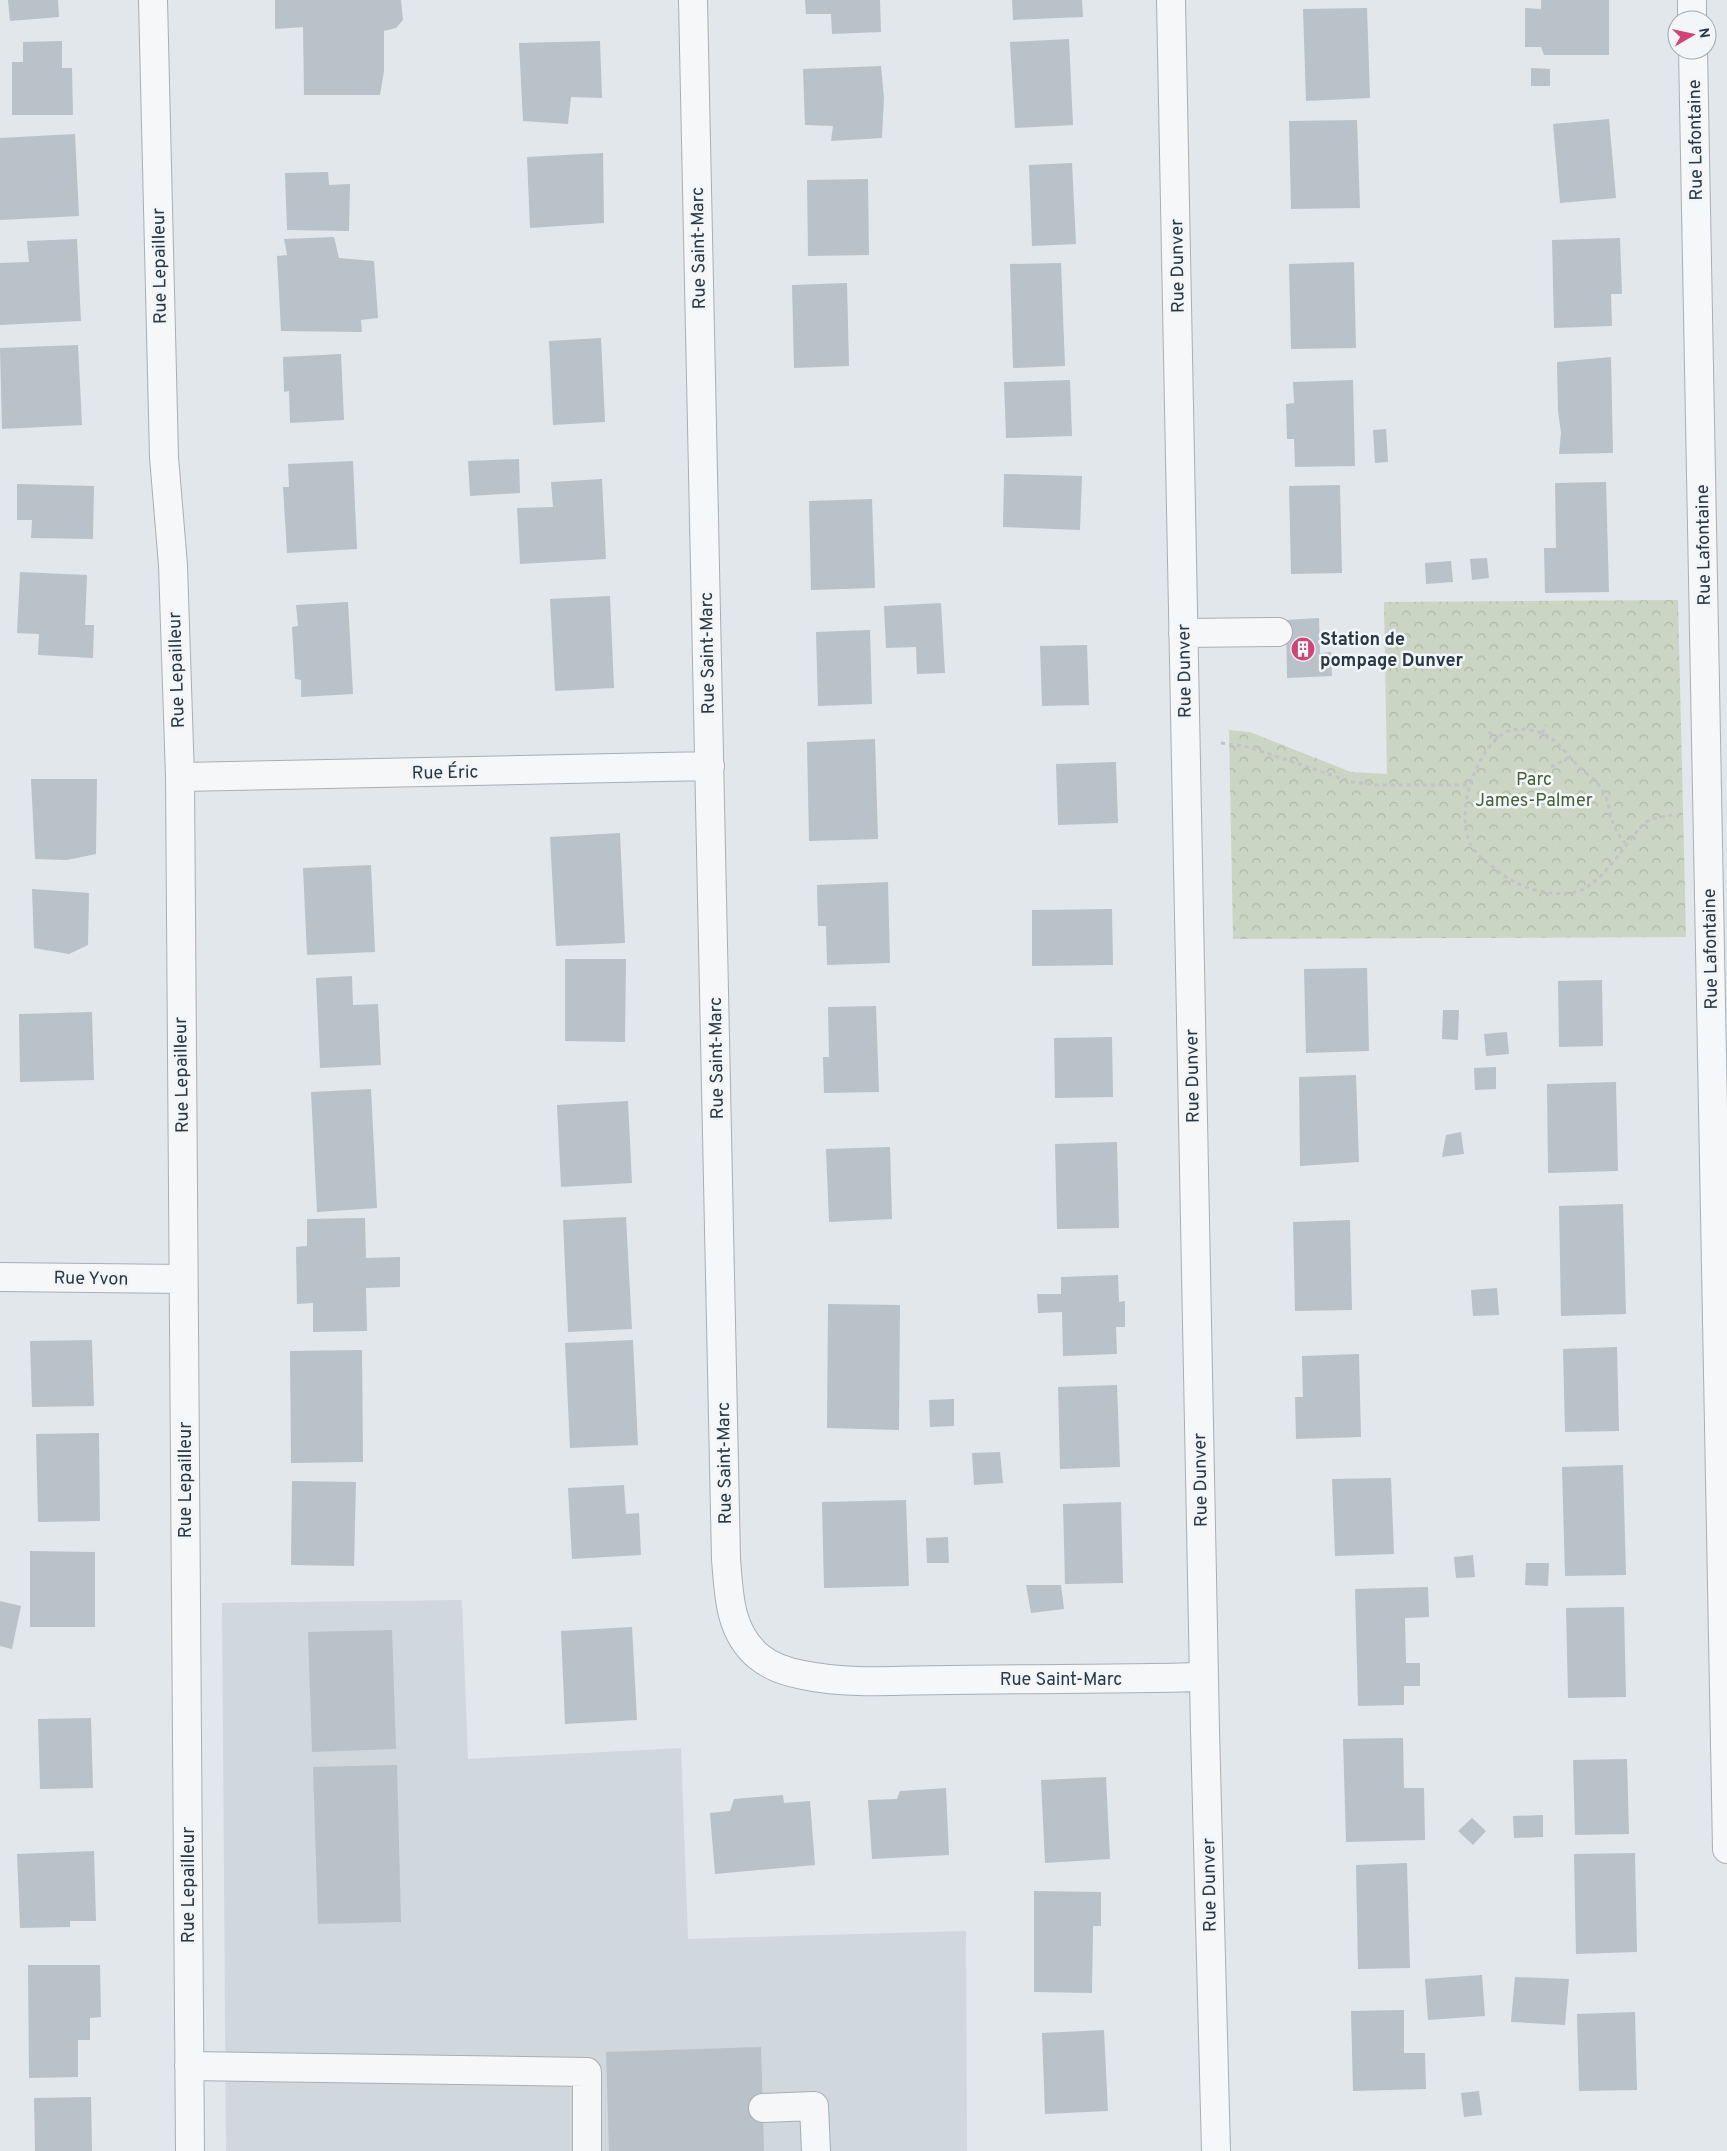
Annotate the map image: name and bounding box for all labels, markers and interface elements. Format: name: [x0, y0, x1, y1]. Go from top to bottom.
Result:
north arrow: [1667, 10, 1717, 60]
text: N: [1694, 27, 1713, 40]
street label: Rue Lafontaine: [1684, 79, 1709, 201]
street label: Rue Saint-Marc: [687, 187, 712, 309]
street label: Rue Lepailleur: [148, 208, 173, 324]
street label: Rue Dunver: [1166, 219, 1191, 313]
street label: Rue Lafontaine: [1692, 484, 1717, 606]
street label: Rue Saint-Marc: [696, 592, 721, 714]
street label: Rue Lepailleur: [164, 611, 191, 729]
street label: Rue Dunver: [1173, 624, 1198, 718]
place label: Station de pompage Dunver: [1320, 629, 1464, 673]
building icon: Station de pompage Dunver: [1290, 636, 1316, 662]
street label: Rue Éric: [411, 759, 479, 786]
park label: Parc James-Palmer: [1475, 769, 1593, 813]
street label: Rue Lafontaine: [1699, 888, 1724, 1010]
street label: Rue Saint-Marc: [705, 997, 730, 1119]
street label: Rue Lepailleur: [170, 1017, 195, 1133]
street label: Rue Dunver: [1181, 1029, 1206, 1123]
street label: Rue Yvon: [53, 1267, 129, 1292]
street label: Rue Saint-Marc: [713, 1402, 738, 1524]
street label: Rue Lepailleur: [175, 1422, 198, 1538]
street label: Rue Dunver: [1189, 1433, 1214, 1527]
street label: Rue Saint-Marc: [1000, 1669, 1122, 1692]
street label: Rue Lepailleur: [178, 1827, 201, 1943]
street label: Rue Dunver: [1198, 1838, 1223, 1932]

